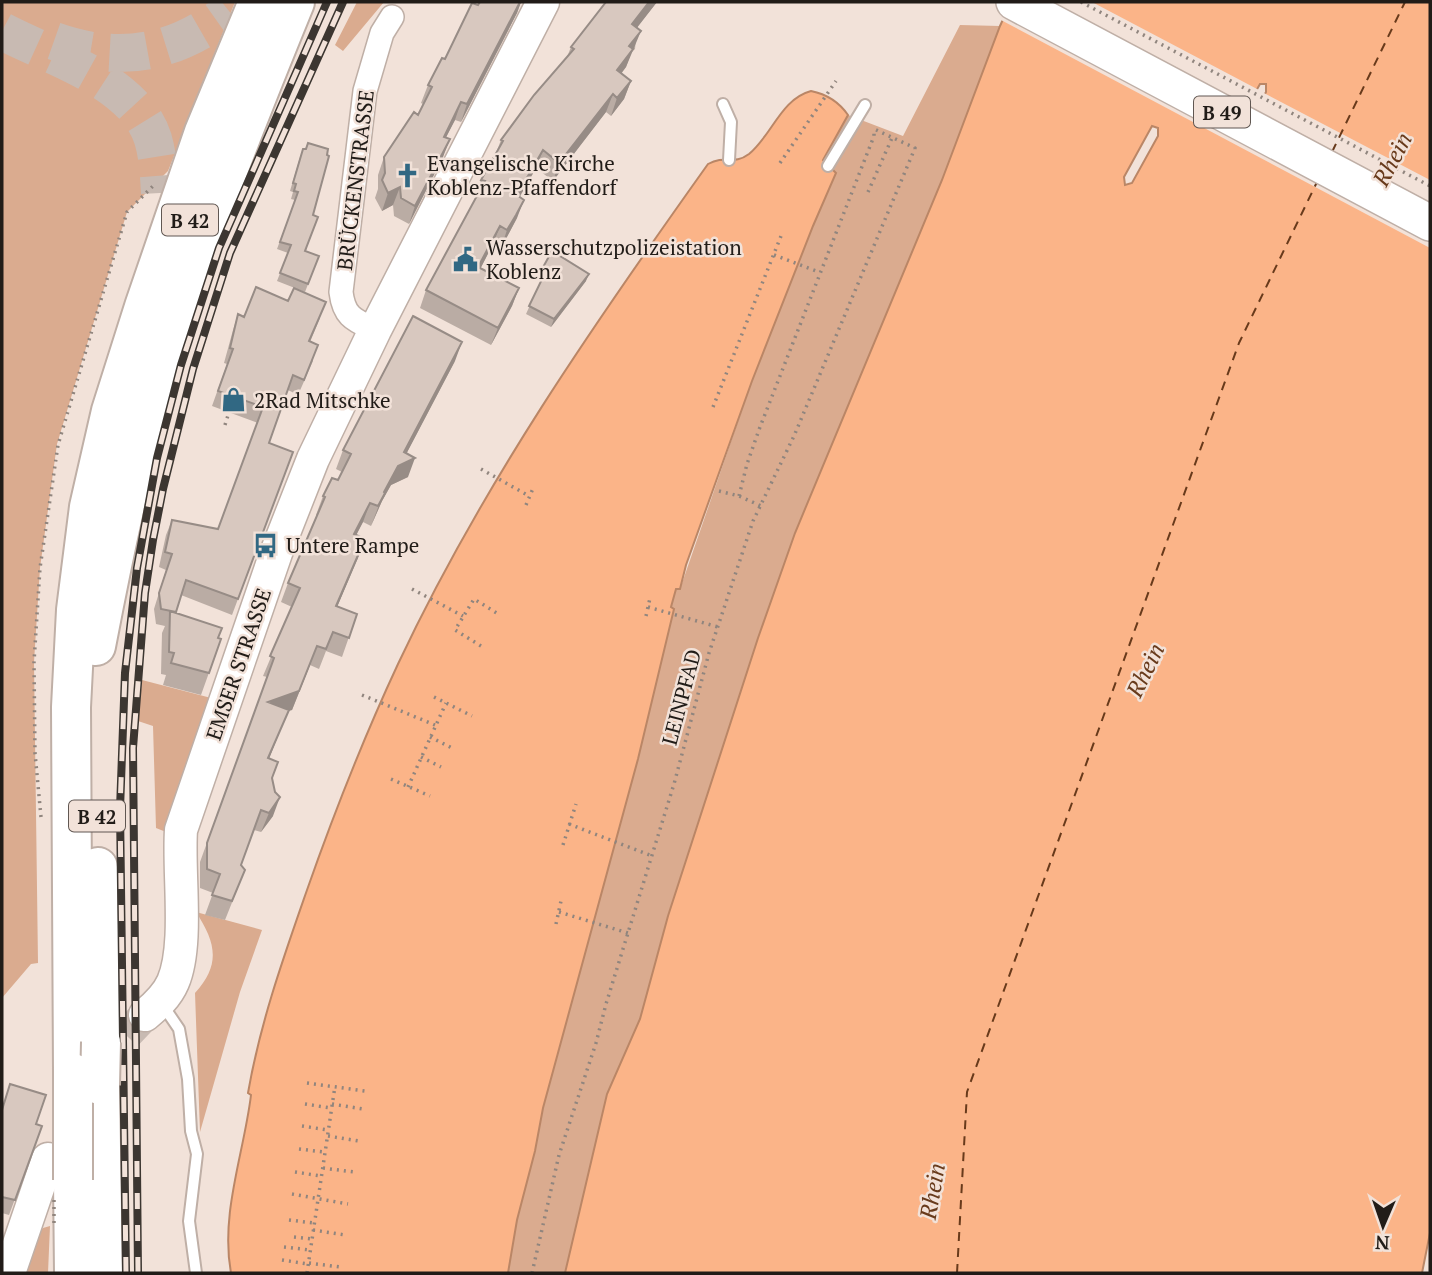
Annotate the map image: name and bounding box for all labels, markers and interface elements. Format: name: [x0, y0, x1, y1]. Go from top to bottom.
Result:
street label: BRÜCKENSTRASSE: [330, 88, 380, 272]
road number: B 49: [1194, 96, 1250, 128]
water label: Rhein: [1365, 127, 1419, 192]
place label: Evangelische Kirche Koblenz-Pfaffendorf: [427, 149, 618, 201]
church icon: Evangelische Kirche Koblenz-Pfaffendorf: [393, 161, 421, 189]
road number: B 42: [162, 204, 218, 235]
place label: Wasserschutzpolizeistation Koblenz: [486, 233, 742, 285]
public building icon: Wasserschutzpolizeistation Koblenz: [452, 245, 480, 273]
shop icon: 2Rad Mitschke: [220, 386, 248, 414]
place label: 2Rad Mitschke: [254, 386, 391, 414]
bus stop icon: Untere Rampe: [252, 531, 280, 559]
place label: Untere Rampe: [286, 531, 419, 559]
street label: EMSER STRASSE: [199, 584, 277, 744]
water label: Rhein: [1118, 638, 1171, 703]
street label: LEINPFAD: [655, 646, 707, 748]
road number: B 42: [69, 800, 125, 832]
water label: Rhein: [912, 1161, 952, 1222]
north arrow: [1348, 1191, 1418, 1261]
text: N: [1374, 1231, 1390, 1256]

